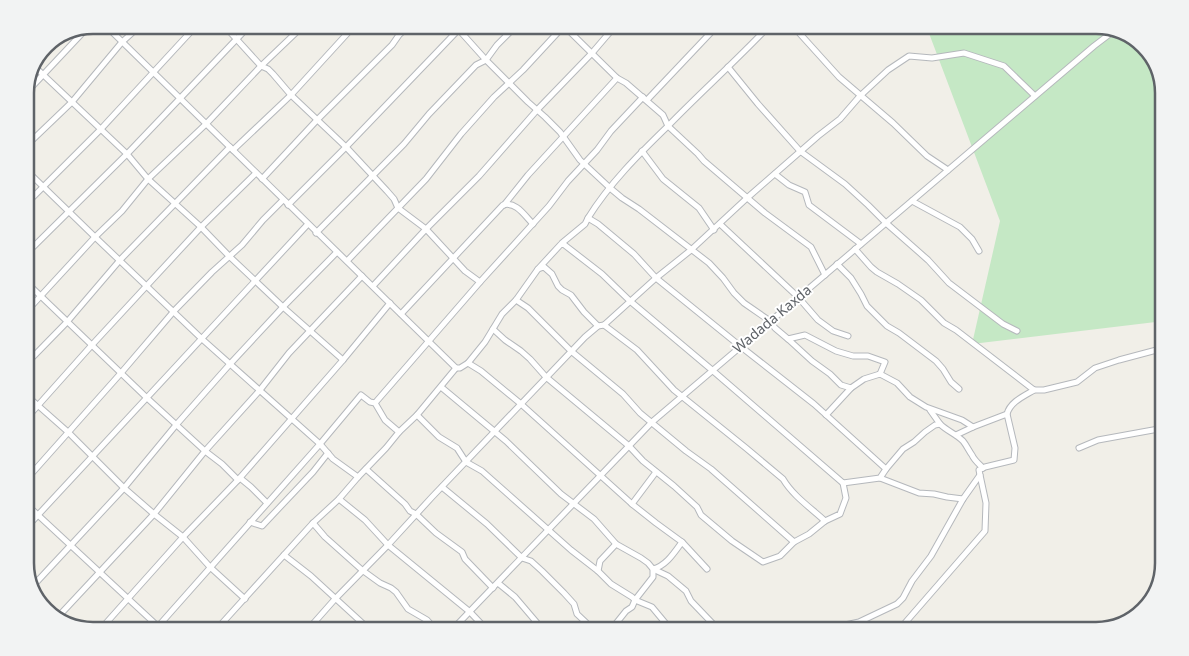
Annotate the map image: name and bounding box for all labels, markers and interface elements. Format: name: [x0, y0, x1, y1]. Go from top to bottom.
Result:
street label: Wadada Kaxda: [728, 280, 815, 357]

